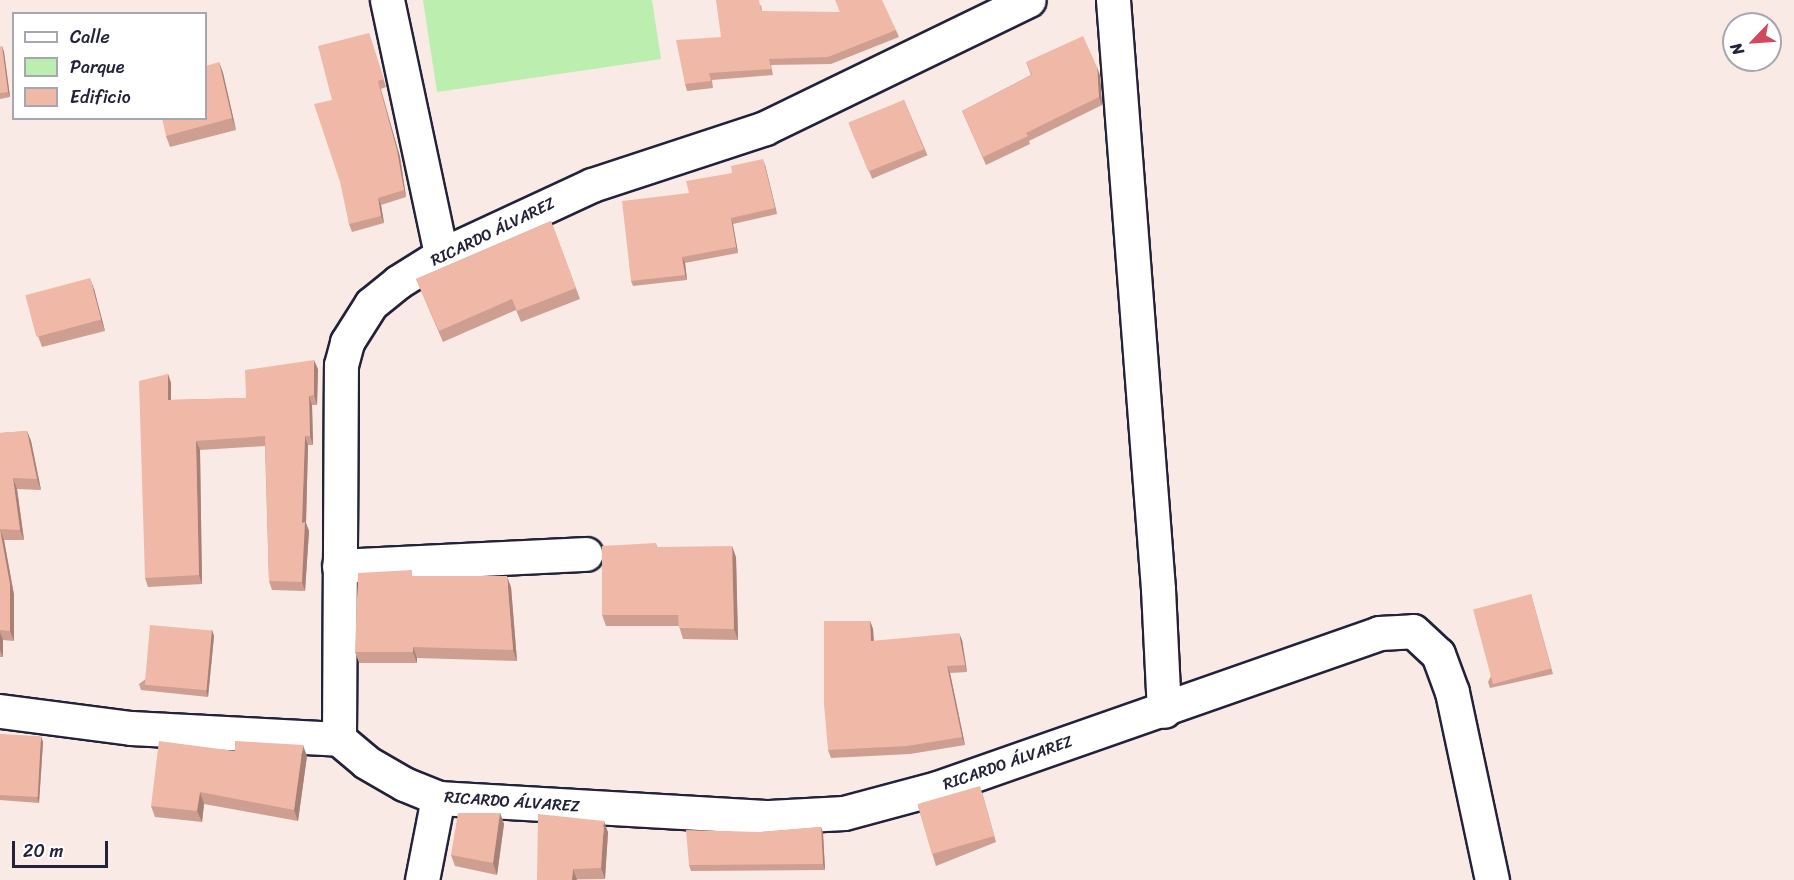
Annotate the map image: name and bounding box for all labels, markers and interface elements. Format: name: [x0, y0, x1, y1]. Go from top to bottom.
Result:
legend: [12, 12, 207, 120]
north arrow: [1722, 12, 1782, 72]
text: Calle: [70, 21, 110, 53]
text: N: [1722, 38, 1753, 60]
text: Parque: [70, 51, 124, 83]
text: Edificio: [70, 81, 131, 113]
street label: RICARDO ÁLVAREZ: [428, 194, 558, 270]
street label: RICARDO ÁLVAREZ: [941, 732, 1075, 794]
street label: RICARDO ÁLVAREZ: [444, 788, 580, 816]
scale bar: [15, 829, 111, 867]
text: 20 m: [23, 835, 63, 867]

